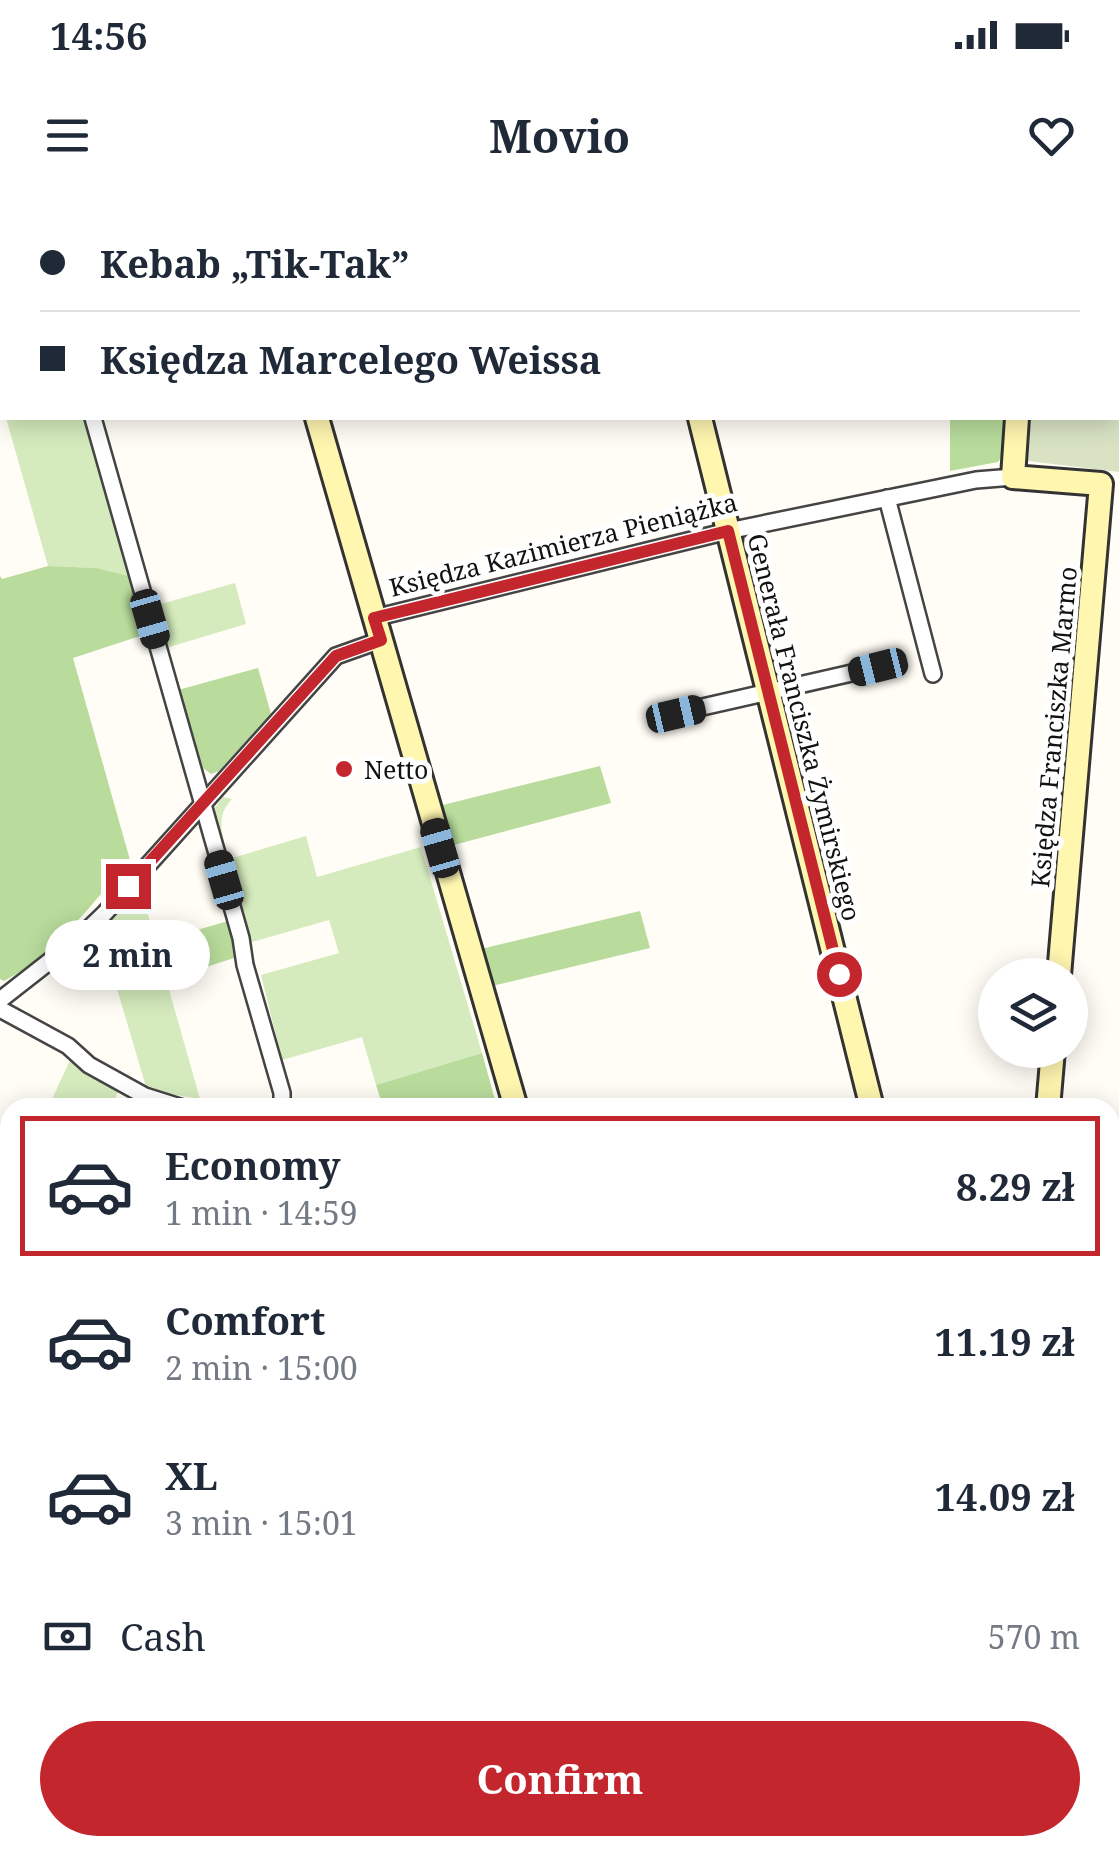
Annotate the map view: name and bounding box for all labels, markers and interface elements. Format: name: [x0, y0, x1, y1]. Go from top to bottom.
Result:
text: 14:56: [50, 9, 147, 61]
text: Movio: [489, 105, 630, 166]
icon: menu: [40, 108, 95, 163]
icon: heart: [1024, 108, 1079, 163]
text: Kebab „Tik-Tak”: [100, 237, 409, 289]
text: Księdza Marcelego Weissa: [100, 333, 602, 385]
street label: Księdza Kazimierza Pieniążka: [385, 484, 741, 604]
street label: Generała Franciszka Żymirskiego: [740, 530, 870, 924]
street label: Księdza Franciszka Marmo: [1022, 565, 1084, 889]
car: [127, 586, 173, 652]
car: [845, 645, 911, 689]
car: [643, 693, 709, 735]
place label: Netto: [364, 752, 428, 786]
marker: Netto: [333, 758, 355, 780]
car: [417, 815, 463, 881]
car: [201, 847, 247, 913]
route end: [106, 864, 151, 909]
callout: 2 min: [46, 921, 210, 991]
text: 2 min: [82, 933, 173, 976]
route start: [817, 952, 862, 997]
map controls: [978, 958, 1088, 1068]
button: layers: [978, 958, 1088, 1068]
text: Economy: [165, 1139, 341, 1191]
icon: car: [45, 1141, 135, 1231]
text: 8.29 zł: [956, 1160, 1075, 1212]
text: 1 min · 14:59: [165, 1191, 358, 1234]
text: Comfort: [165, 1294, 325, 1346]
icon: car: [45, 1296, 135, 1386]
text: 11.19 zł: [935, 1315, 1075, 1367]
text: 2 min · 15:00: [165, 1346, 358, 1389]
text: XL: [165, 1449, 218, 1501]
icon: car: [45, 1451, 135, 1541]
text: 14.09 zł: [935, 1470, 1075, 1522]
text: 3 min · 15:01: [165, 1501, 358, 1544]
icon: cash: [40, 1609, 95, 1664]
text: Cash: [120, 1610, 206, 1662]
text: 570 m: [988, 1615, 1080, 1658]
button: Confirm: [40, 1721, 1080, 1836]

